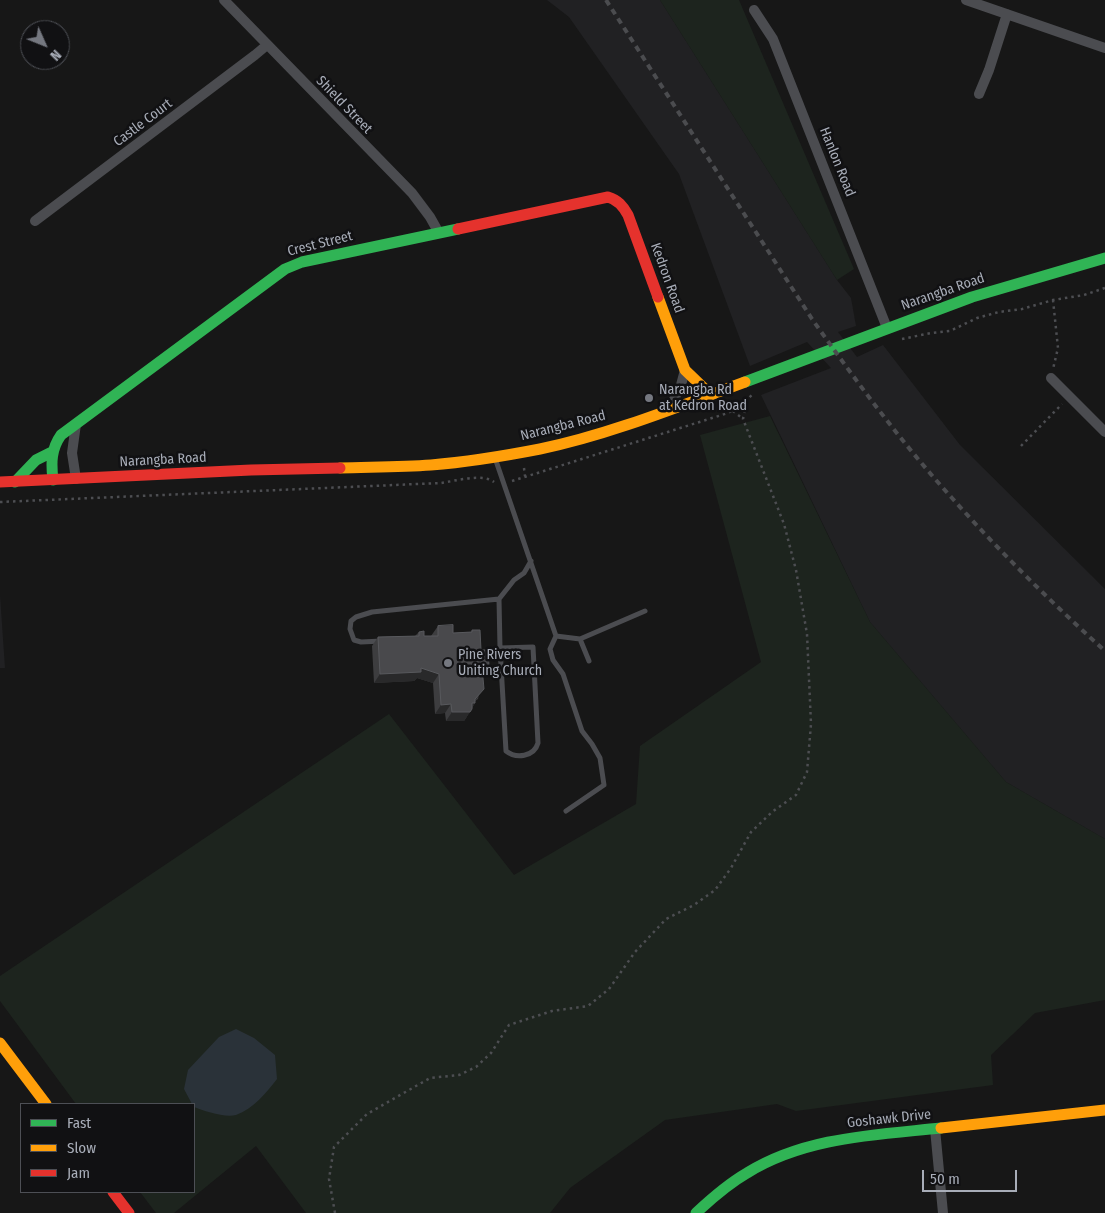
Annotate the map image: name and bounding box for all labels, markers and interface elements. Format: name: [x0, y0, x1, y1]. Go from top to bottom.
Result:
north arrow: [20, 20, 70, 70]
text: N: [46, 46, 64, 64]
street label: Shield Street: [312, 73, 376, 137]
street label: Castle Court: [110, 96, 176, 150]
street label: Hanlon Road: [815, 125, 859, 199]
street label: Crest Street: [286, 228, 354, 260]
street label: Kedron Road: [647, 241, 687, 315]
street label: Narangba Road: [899, 270, 987, 314]
place label: Narangba Rd at Kedron Road: [659, 382, 747, 414]
marker: Narangba Rd at Kedron Road: [643, 392, 655, 404]
street label: Narangba Road: [519, 407, 607, 445]
street label: Narangba Road: [119, 449, 207, 471]
place label: Pine Rivers Uniting Church: [458, 647, 542, 680]
marker: Pine Rivers Uniting Church: [442, 657, 454, 669]
legend: [20, 1103, 195, 1193]
street label: Goshawk Drive: [846, 1106, 932, 1132]
text: Fast: [67, 1114, 91, 1132]
text: Slow: [67, 1139, 96, 1157]
scale bar: [925, 1160, 1020, 1192]
text: Jam: [67, 1164, 90, 1182]
text: 50 m: [930, 1170, 960, 1188]

